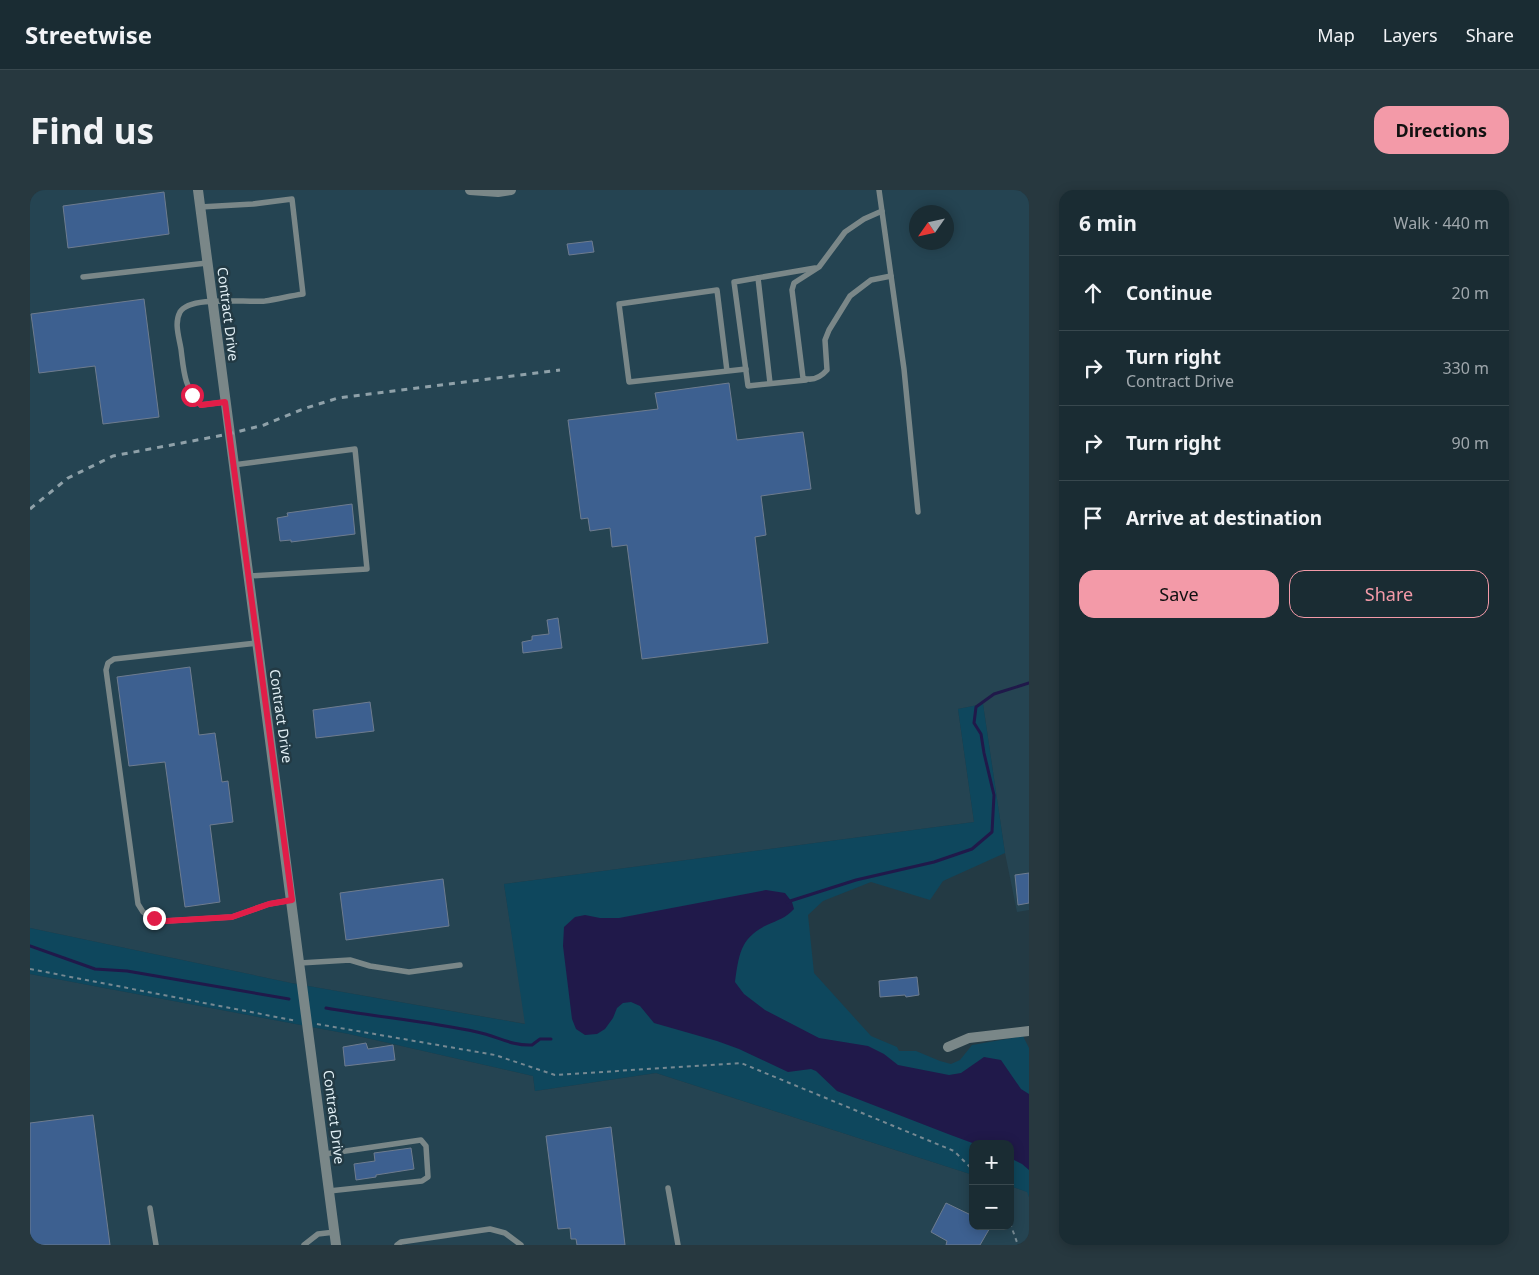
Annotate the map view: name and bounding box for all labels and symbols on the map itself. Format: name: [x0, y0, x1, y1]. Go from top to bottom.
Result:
north arrow: [909, 205, 954, 250]
street label: Contract Drive: [213, 266, 244, 362]
route start: [181, 384, 204, 407]
street label: Contract Drive: [266, 668, 297, 764]
route end: [143, 907, 166, 930]
street label: Contract Drive: [319, 1069, 350, 1165]

